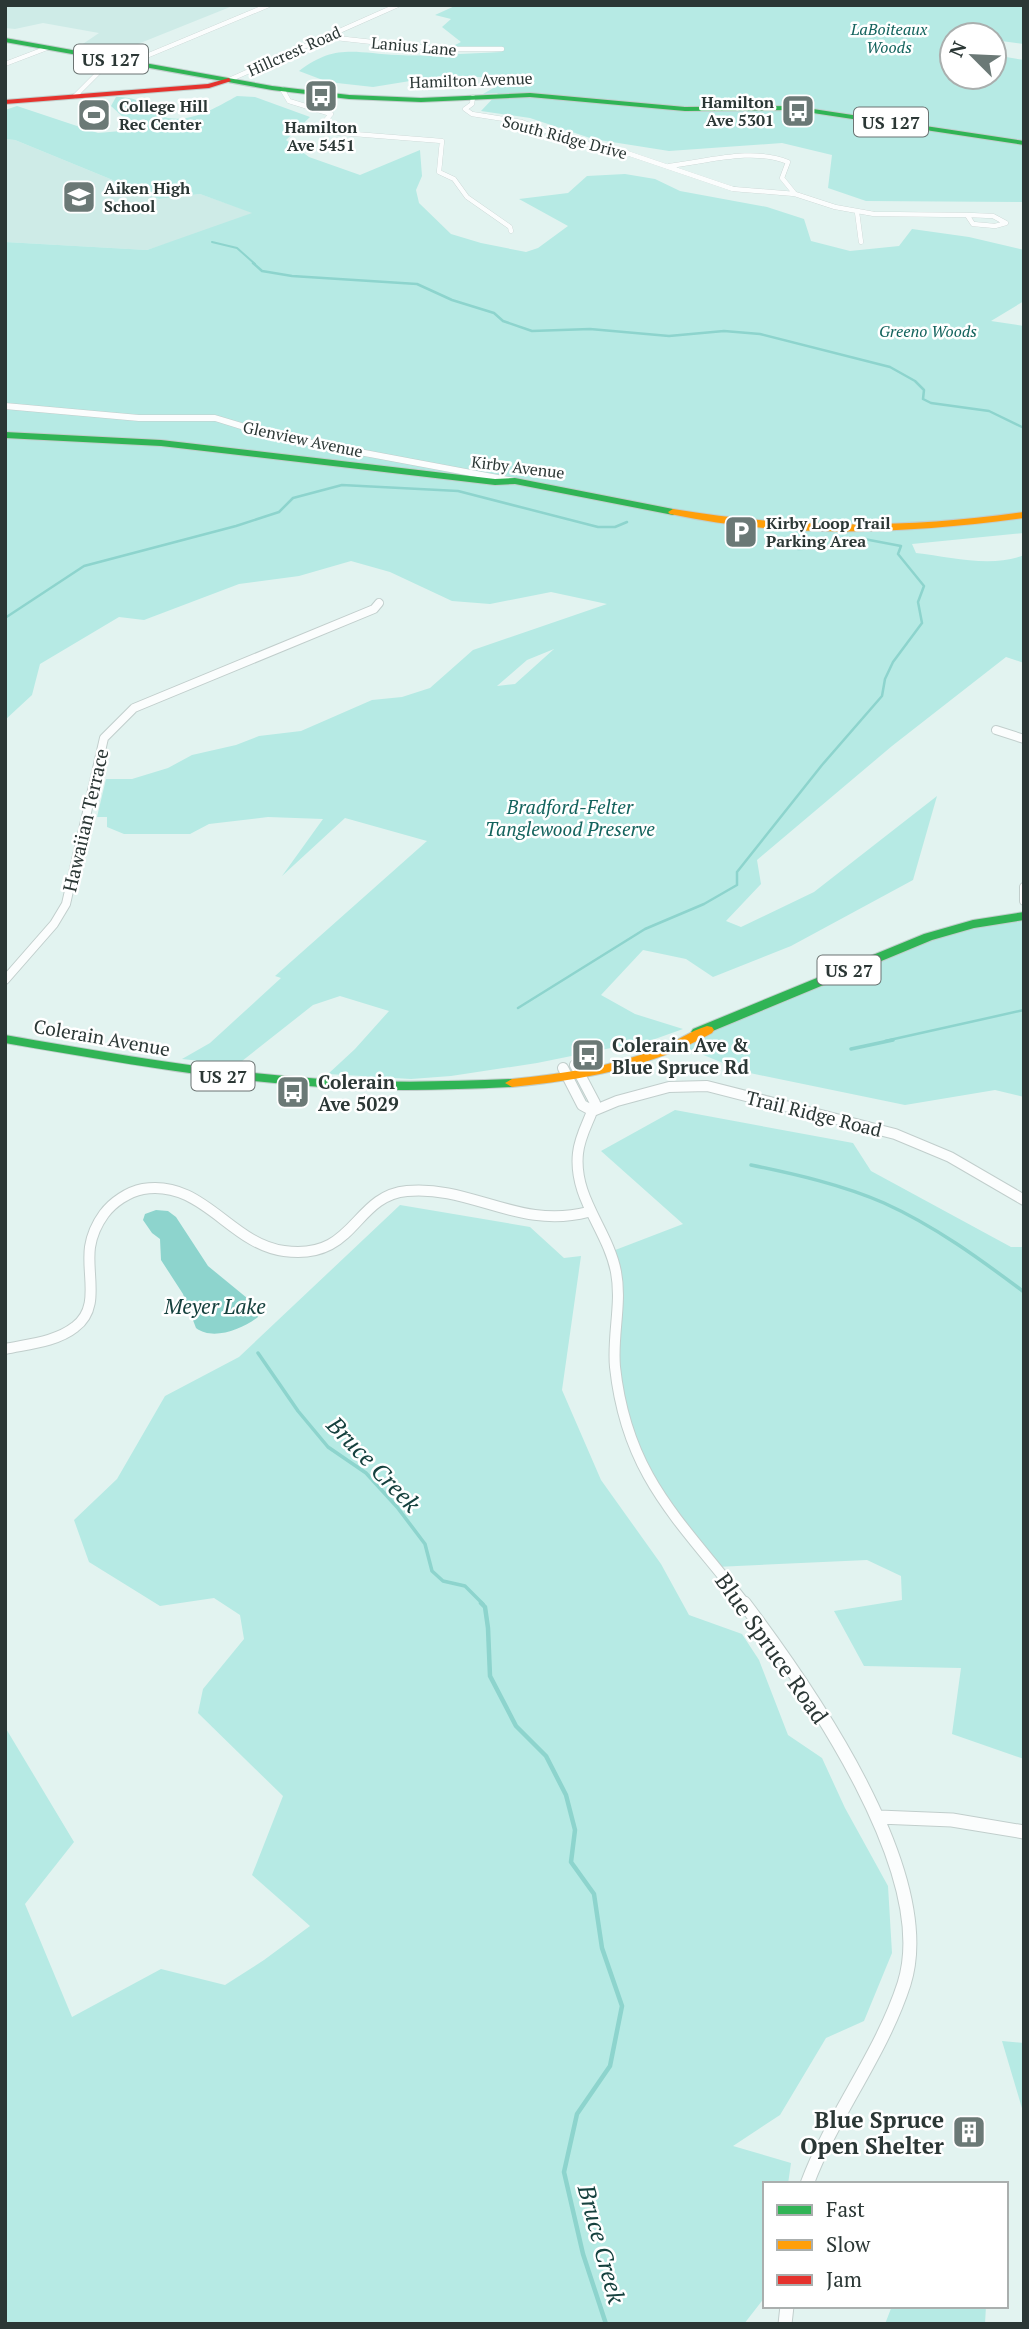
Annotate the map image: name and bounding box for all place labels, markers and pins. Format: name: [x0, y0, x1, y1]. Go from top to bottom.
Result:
bus stop icon: Hamilton Ave 5451: [302, 77, 340, 115]
place label: Hamilton Ave 5301: [701, 91, 775, 131]
bus stop icon: Hamilton Ave 5301: [779, 92, 817, 130]
place label: College Hill Rec Center: [119, 95, 208, 135]
sports icon: College Hill Rec Center: [75, 96, 113, 134]
place label: Hamilton Ave 5451: [285, 116, 358, 156]
place label: Aiken High School: [104, 177, 191, 217]
school or university icon: Aiken High School: [60, 178, 98, 216]
place label: Kirby Loop Trail Parking Area: [766, 512, 891, 552]
parking icon: Kirby Loop Trail Parking Area: [722, 513, 760, 551]
place label: Colerain Ave & Blue Spruce Rd: [612, 1032, 749, 1079]
bus stop icon: Colerain Ave & Blue Spruce Rd: [569, 1036, 607, 1074]
place label: Colerain Ave 5029: [318, 1069, 399, 1116]
bus stop icon: Colerain Ave 5029: [274, 1073, 312, 1111]
place label: Blue Spruce Open Shelter: [800, 2104, 944, 2161]
building icon: Blue Spruce Open Shelter: [950, 2113, 988, 2151]

